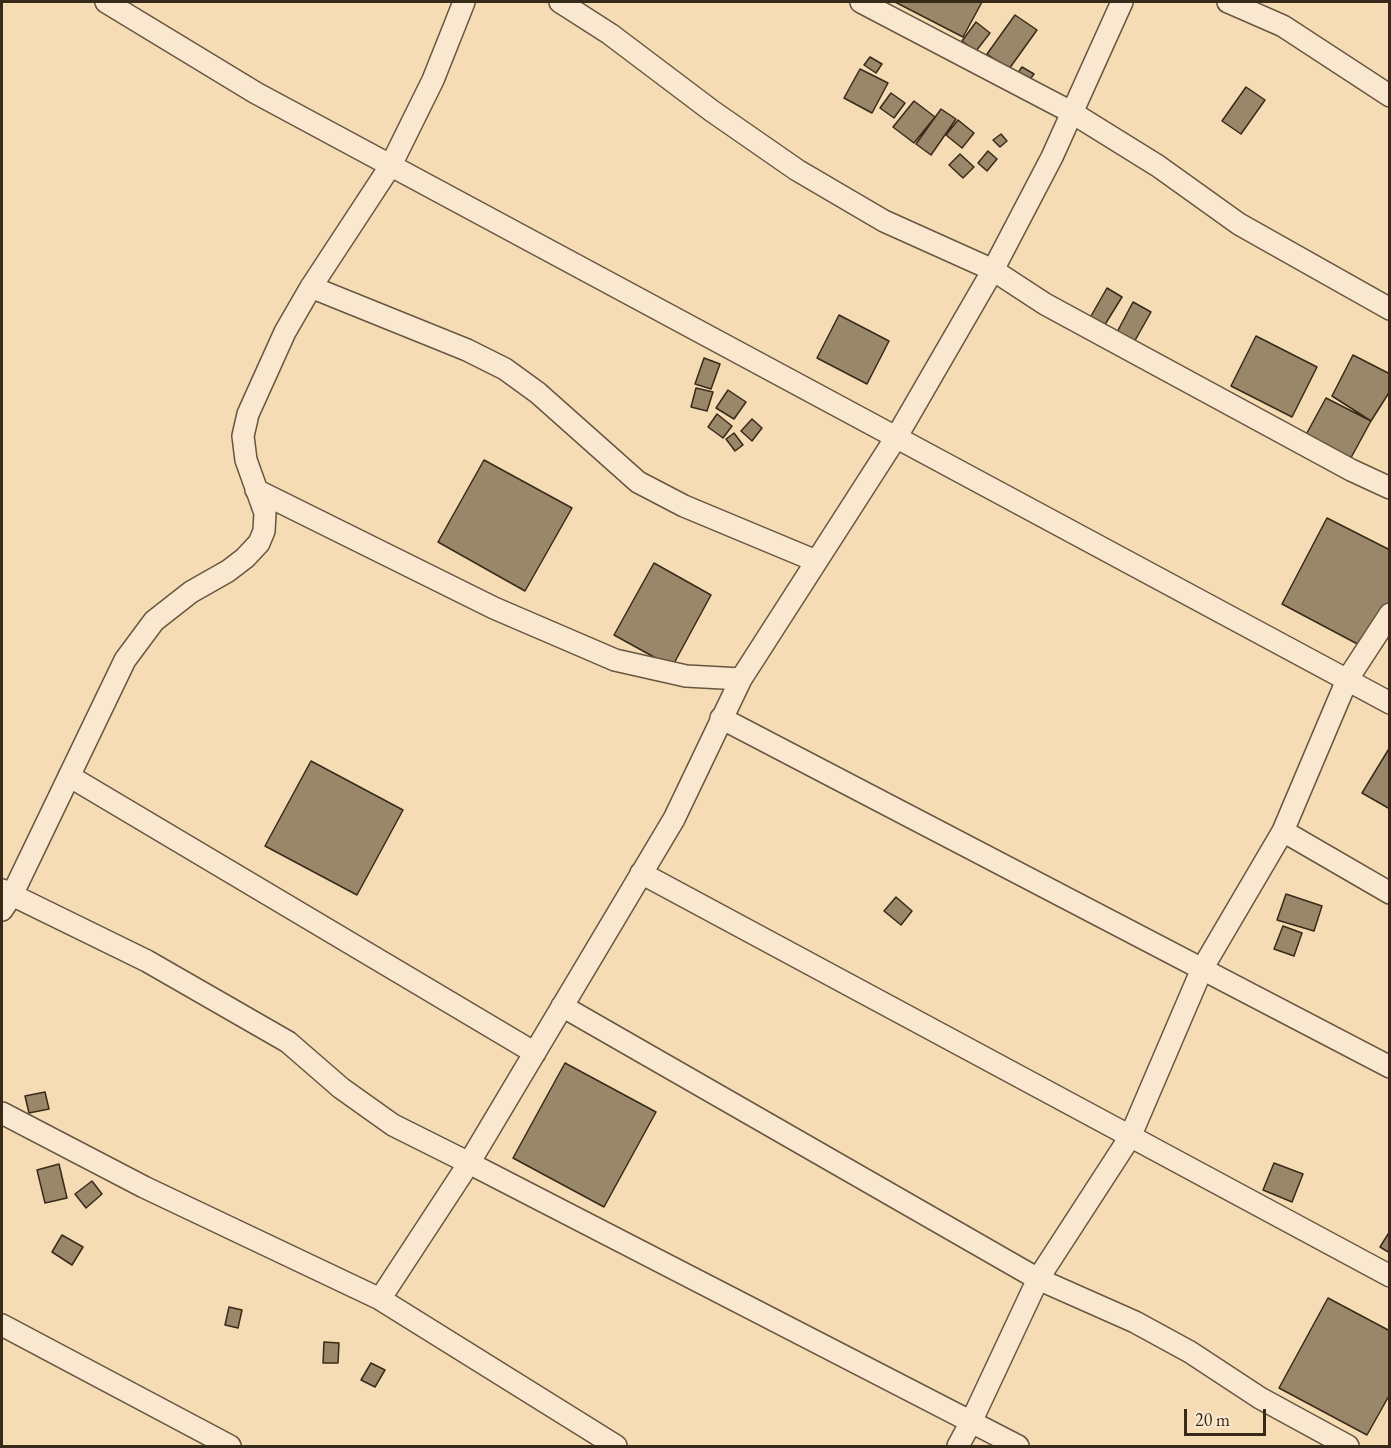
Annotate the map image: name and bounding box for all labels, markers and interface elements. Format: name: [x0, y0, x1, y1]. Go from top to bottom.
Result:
scale bar: [1187, 1397, 1270, 1435]
text: 20 m: [1195, 1408, 1230, 1431]

